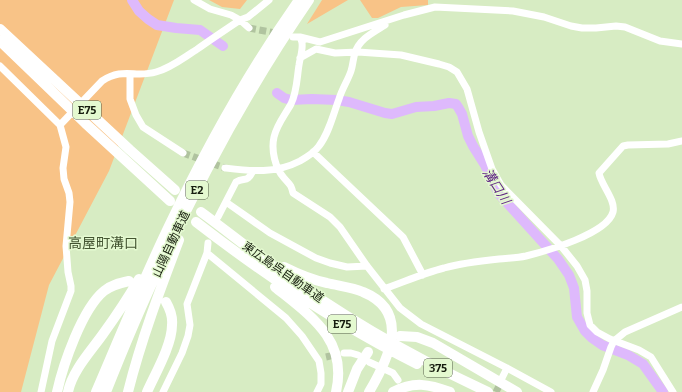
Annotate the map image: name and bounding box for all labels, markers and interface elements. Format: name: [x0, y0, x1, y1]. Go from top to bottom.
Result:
road number: E75: [73, 101, 101, 119]
water label: 溝口川: [480, 166, 515, 208]
road number: E2: [186, 181, 208, 199]
street label: 山陽自動車道: [149, 208, 193, 280]
district label: 高屋町溝口: [68, 235, 138, 252]
street label: 東広島呉自動車道: [240, 239, 326, 305]
road number: E75: [328, 315, 356, 333]
road number: 375: [424, 359, 452, 377]

